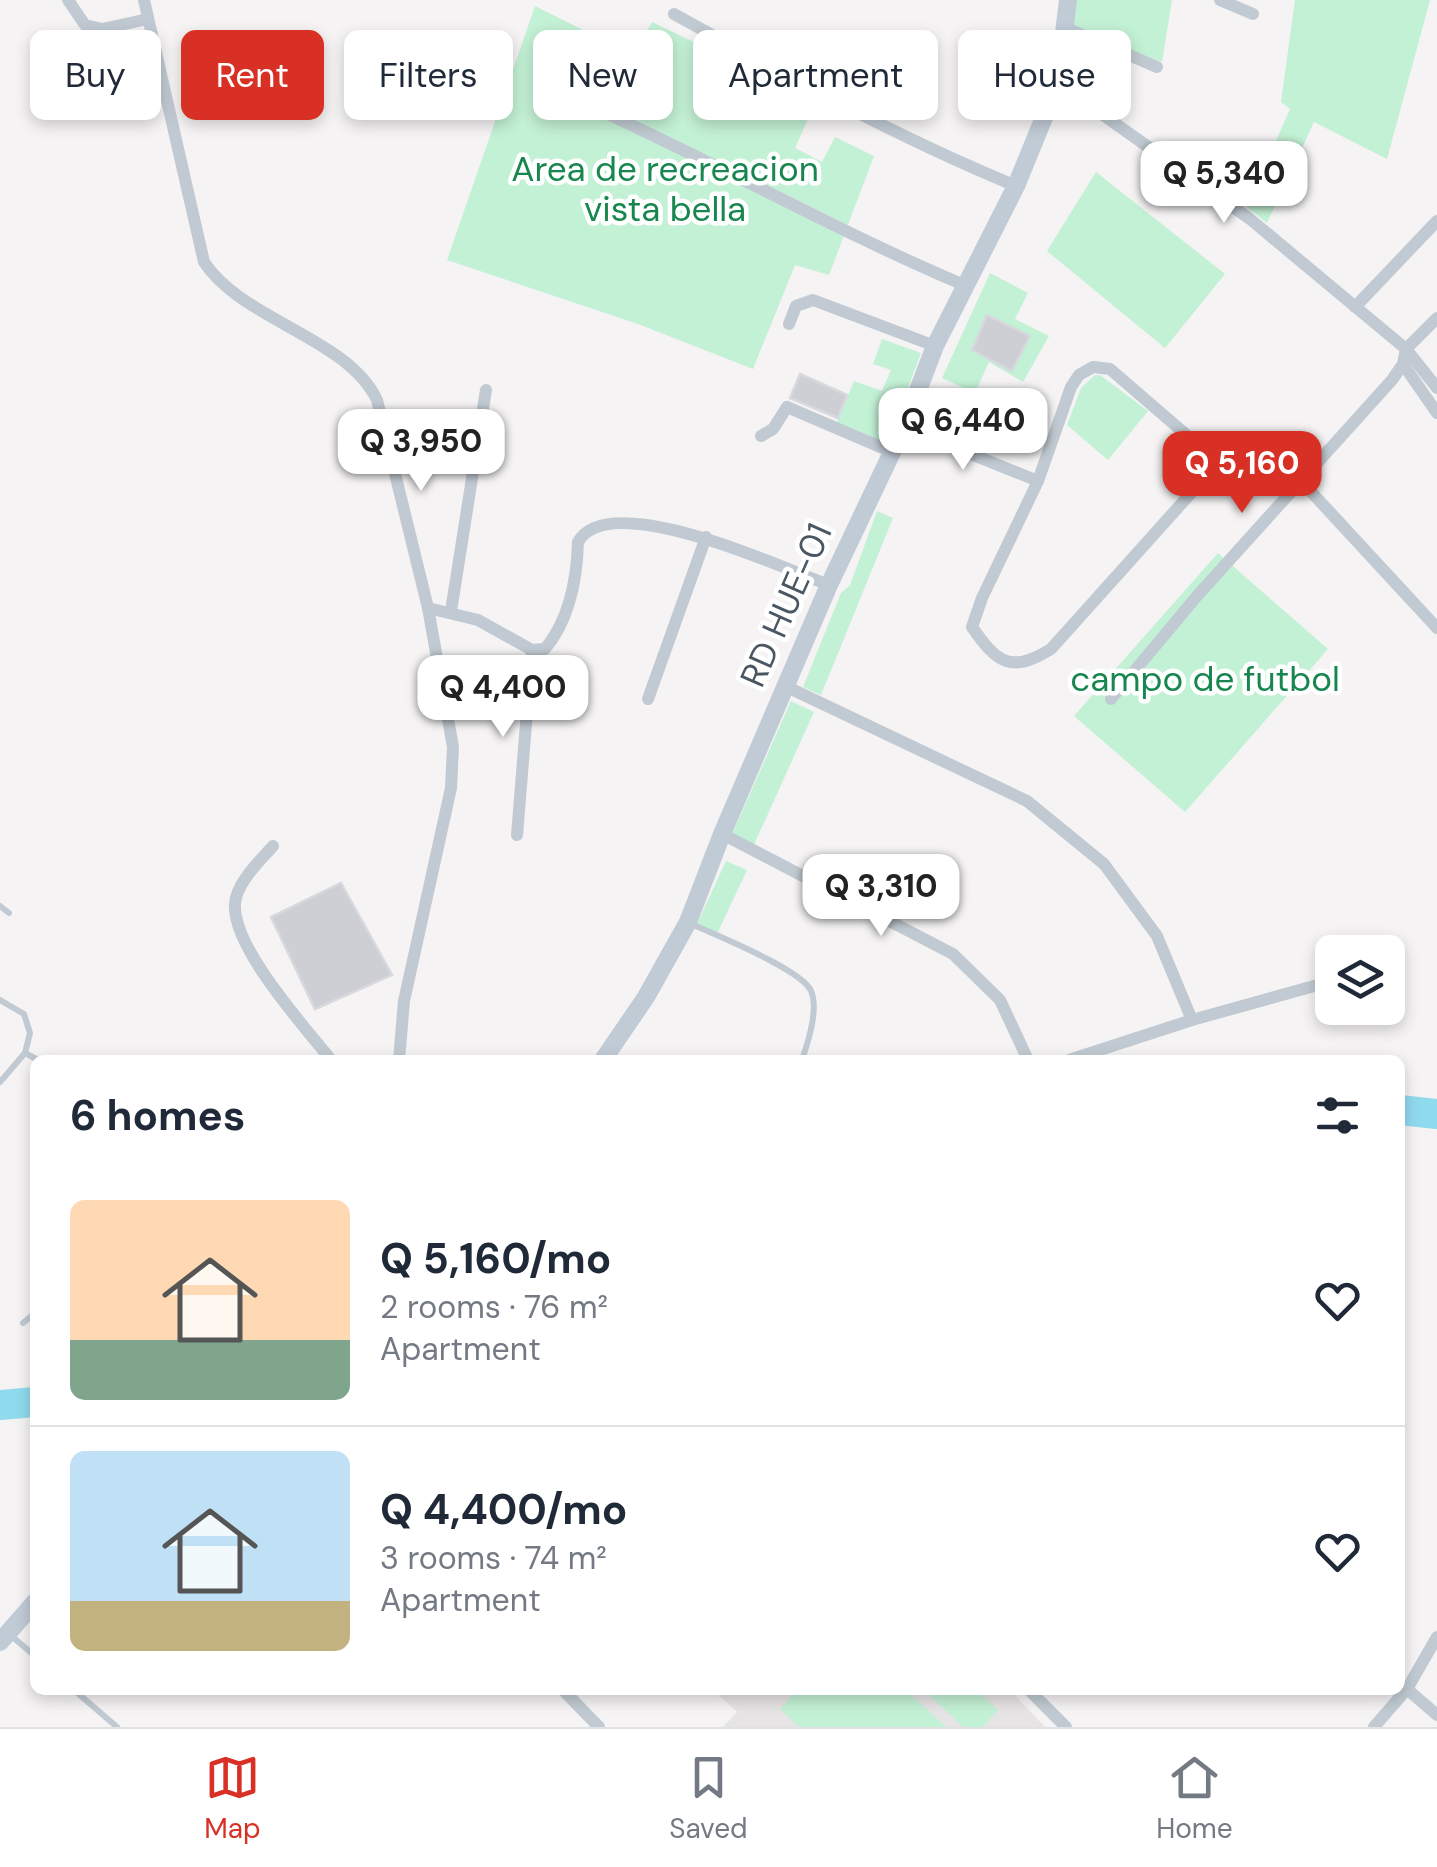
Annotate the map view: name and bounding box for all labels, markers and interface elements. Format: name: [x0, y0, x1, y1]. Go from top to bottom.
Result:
chip: Buy: [30, 30, 161, 120]
chip: Rent: [181, 30, 324, 120]
chip: Filters: [344, 30, 513, 120]
chip: New: [533, 30, 673, 120]
chip: Apartment: [693, 30, 938, 120]
chip: House: [958, 30, 1131, 120]
pin: Q 5,340: [1132, 141, 1316, 226]
park label: Area de recreacion vista bella: [511, 146, 819, 232]
text: Q 5,340: [1162, 152, 1286, 194]
pin: Q 6,440: [871, 388, 1055, 473]
text: Q 6,440: [901, 399, 1025, 441]
pin: Q 3,950: [329, 409, 513, 494]
text: Q 3,950: [360, 420, 482, 462]
pin: Q 5,160: [1150, 431, 1334, 516]
text: Q 5,160: [1185, 442, 1299, 484]
street label: RD HUE-01: [729, 516, 843, 694]
pin: Q 4,400: [411, 655, 595, 740]
park label: campo de futbol: [1070, 656, 1340, 702]
text: Q 4,400: [439, 666, 567, 708]
pin: Q 3,310: [789, 854, 973, 939]
text: Q 3,310: [824, 865, 938, 907]
map controls: [1315, 935, 1405, 1025]
button: layers: [1315, 935, 1405, 1025]
text: 6 homes: [70, 1088, 245, 1143]
icon: filters: [1310, 1088, 1365, 1143]
text: Q 5,160/mo: [380, 1231, 611, 1286]
icon: home: [150, 1240, 270, 1360]
icon: heart: [1310, 1273, 1365, 1328]
text: 2 rooms · 76 m²: [380, 1286, 608, 1328]
text: Apartment: [380, 1328, 541, 1370]
text: Q 4,400/mo: [380, 1482, 627, 1537]
icon: home: [150, 1491, 270, 1611]
icon: heart: [1310, 1524, 1365, 1579]
text: 3 rooms · 74 m²: [380, 1537, 607, 1579]
text: Apartment: [380, 1579, 541, 1621]
tab: Map: [204, 1750, 261, 1847]
tab: Saved: [669, 1750, 748, 1847]
tab: Home: [1156, 1750, 1233, 1847]

